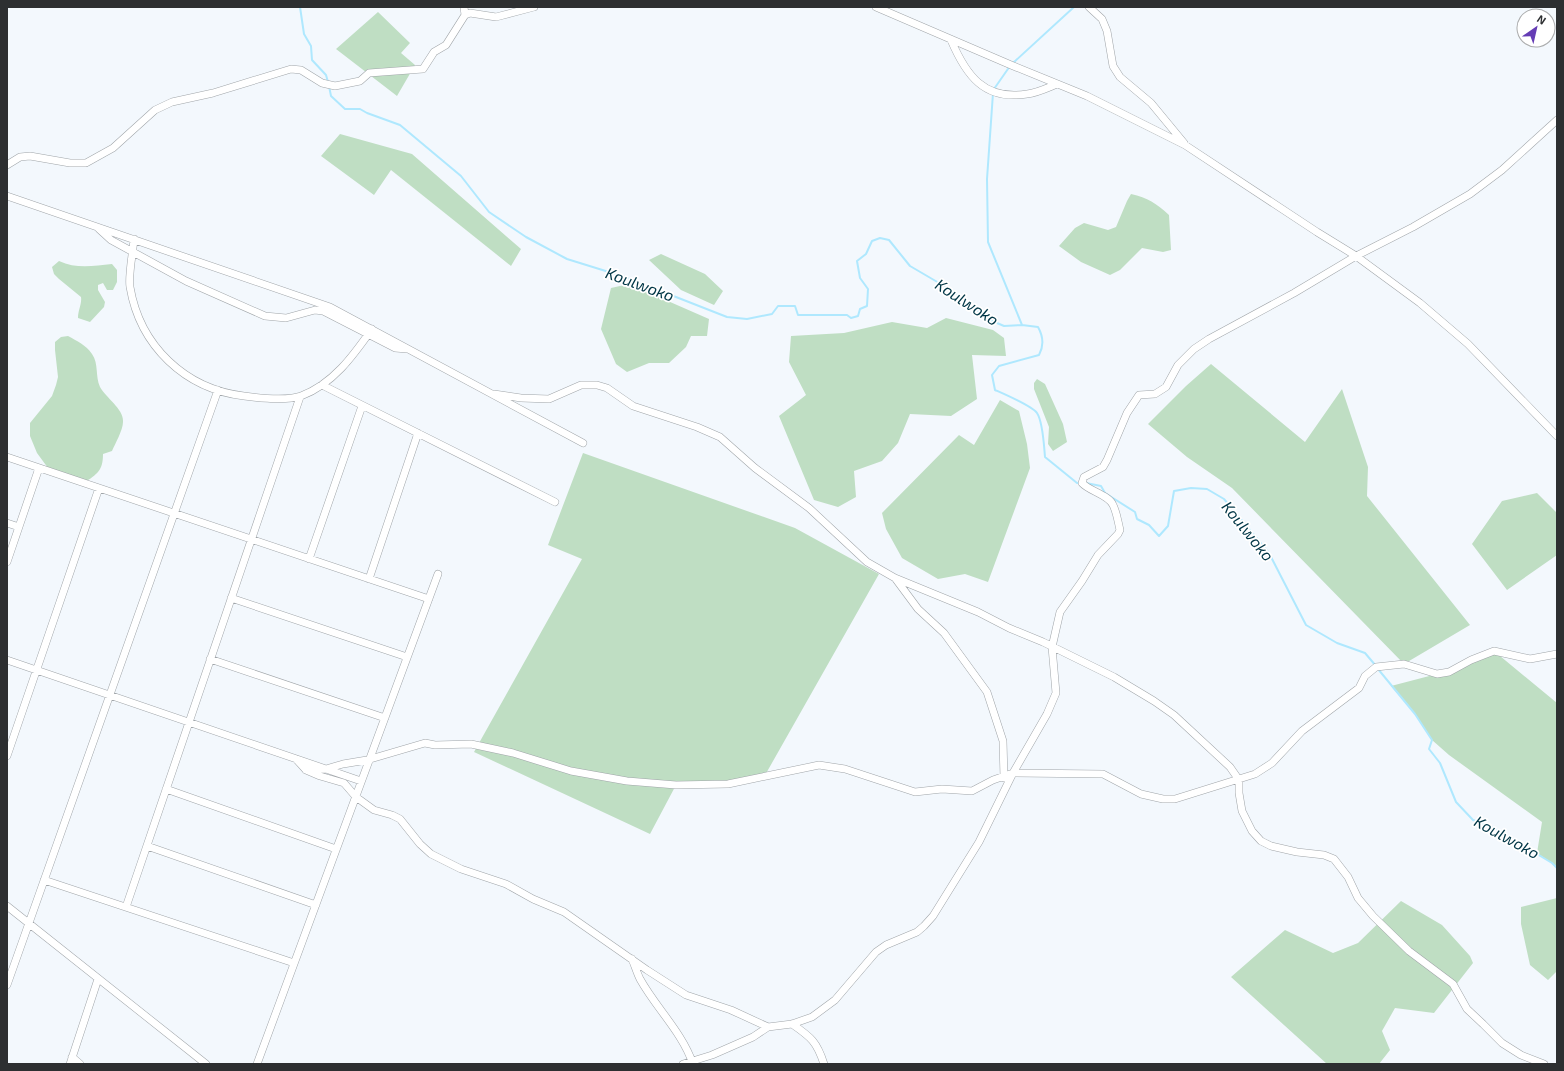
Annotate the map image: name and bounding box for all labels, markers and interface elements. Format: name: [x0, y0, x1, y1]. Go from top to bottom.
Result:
north arrow: [1516, 8, 1556, 48]
text: N: [1535, 12, 1549, 27]
water label: Koulwoko: [603, 262, 677, 305]
water label: Koulwoko: [932, 274, 1002, 329]
water label: Koulwoko: [1218, 497, 1278, 564]
water label: Koulwoko: [1471, 811, 1543, 862]

